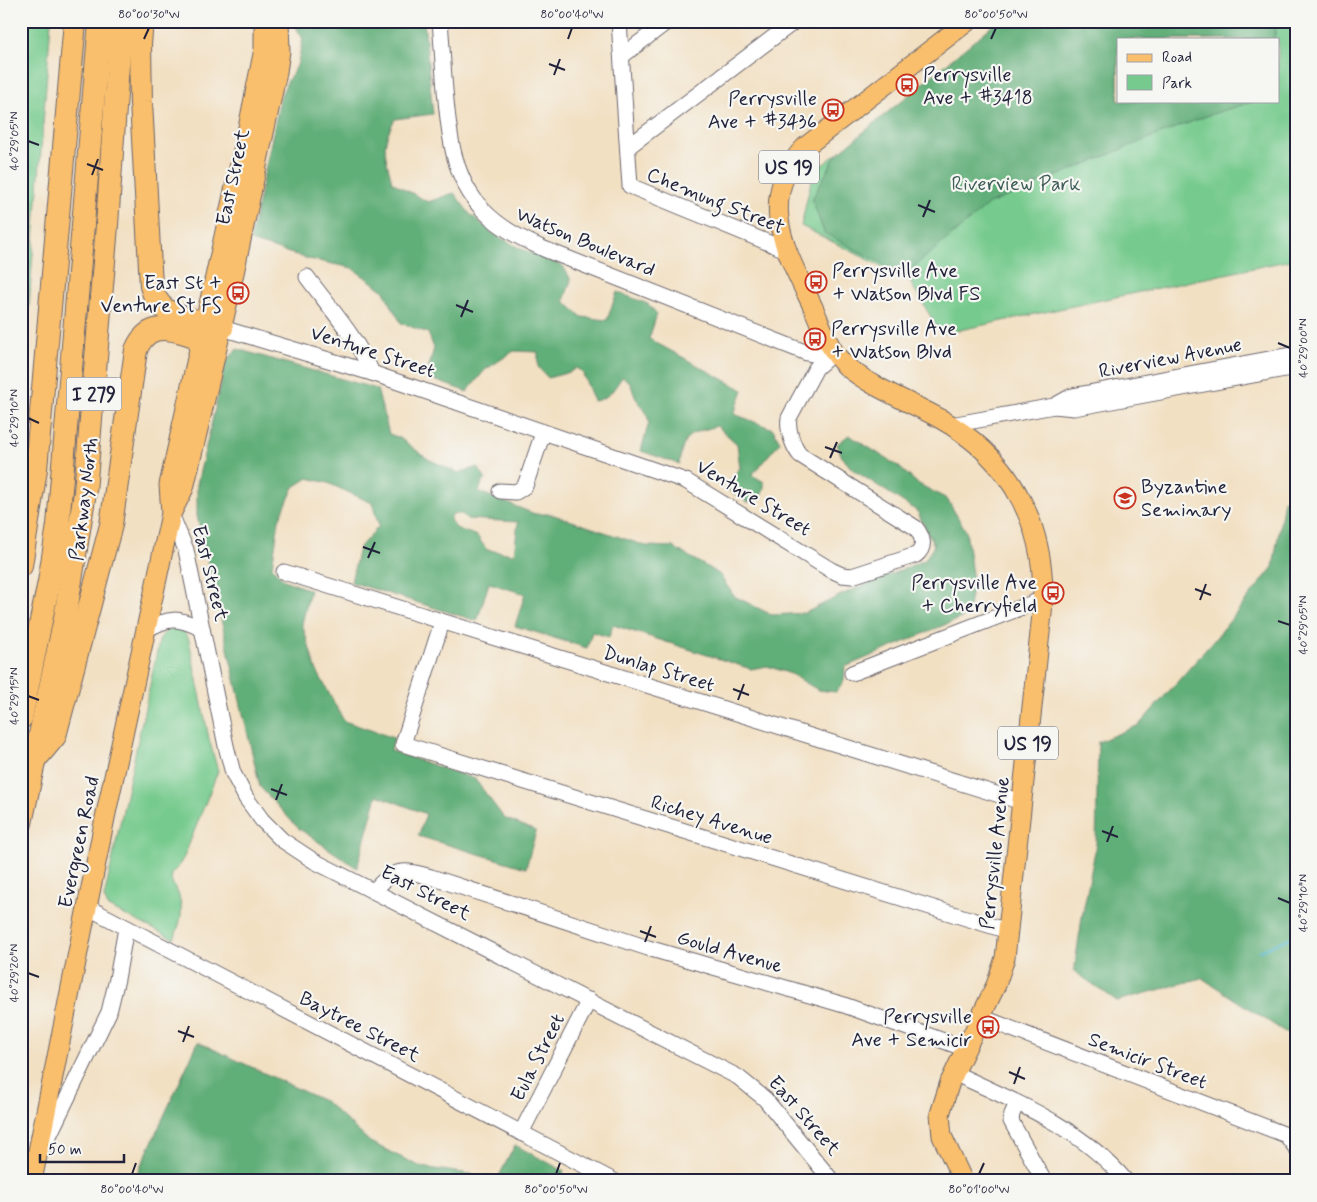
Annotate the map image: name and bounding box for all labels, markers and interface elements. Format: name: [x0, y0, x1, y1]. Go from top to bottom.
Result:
text: 80°00'30"W: [118, 7, 180, 23]
text: 80°00'40"W: [541, 7, 604, 23]
text: 80°00'50"W: [964, 7, 1028, 23]
legend: [1117, 38, 1280, 102]
text: Road: [1162, 48, 1192, 68]
place label: Perrysville Ave + #3418: [923, 62, 1033, 112]
bus stop icon: Perrysville Ave + #3418: [895, 73, 919, 97]
text: Park: [1162, 74, 1192, 94]
place label: Perrysville Ave + #3436: [708, 86, 817, 136]
bus stop icon: Perrysville Ave + #3436: [821, 98, 845, 122]
text: 40°29'05"N: [7, 112, 23, 170]
street label: East Street: [210, 126, 257, 228]
road number: US 19: [759, 150, 819, 183]
street label: Chemung Street: [642, 161, 788, 243]
park label: Riverview Park: [952, 171, 1081, 198]
street label: Watson Boulevard: [512, 201, 659, 284]
place label: Perrysville Ave + Watson Blvd FS: [832, 258, 980, 308]
place label: East St + Venture St FS: [101, 270, 222, 320]
bus stop icon: Perrysville Ave + Watson Blvd FS: [804, 270, 828, 294]
bus stop icon: East St + Venture St FS: [226, 281, 250, 305]
place label: Perrysville Ave + Watson Blvd: [831, 316, 957, 366]
text: 40°29'00"N: [1296, 318, 1312, 378]
street label: Venture Street: [307, 320, 438, 385]
bus stop icon: Perrysville Ave + Watson Blvd: [803, 327, 827, 351]
street label: Riverview Avenue: [1097, 331, 1244, 386]
road number: I 279: [66, 378, 122, 410]
text: 40°29'10"N: [7, 389, 23, 447]
street label: Parkway North: [64, 436, 105, 563]
street label: Venture Street: [691, 453, 816, 543]
place label: Byzantine Seminary: [1141, 474, 1231, 524]
school or university icon: Byzantine Seminary: [1113, 486, 1137, 510]
street label: East Street: [185, 523, 235, 624]
place label: Perrysville Ave + Cherryfield: [911, 570, 1037, 620]
bus stop icon: Perrysville Ave + Cherryfield: [1041, 581, 1065, 605]
text: 40°29'05"N: [1296, 596, 1312, 654]
street label: Dunlap Street: [599, 640, 718, 699]
text: 40°29'15"N: [7, 667, 23, 725]
road number: US 19: [998, 726, 1058, 760]
street label: Evergreen Road: [52, 774, 108, 911]
street label: Perrysville Avenue: [974, 775, 1017, 931]
street label: Richey Avenue: [647, 789, 776, 852]
street label: East Street: [376, 859, 475, 928]
text: 40°29'10"N: [1296, 874, 1312, 932]
street label: Gould Avenue: [674, 924, 786, 980]
text: 40°29'20"N: [7, 944, 23, 1002]
street label: Baytree Street: [294, 985, 425, 1069]
place label: Perrysville Ave + Semicir: [851, 1004, 972, 1054]
street label: Eula Street: [505, 1009, 572, 1106]
bus stop icon: Perrysville Ave + Semicir: [976, 1015, 1000, 1039]
street label: Semicir Street: [1084, 1026, 1211, 1096]
street label: East Street: [762, 1070, 846, 1162]
scale bar: [40, 1132, 124, 1164]
text: 50 m: [48, 1140, 82, 1160]
text: 80°00'40"W: [101, 1182, 164, 1198]
text: 80°00'50"W: [524, 1182, 588, 1198]
text: 80°01'00"W: [949, 1182, 1010, 1198]

